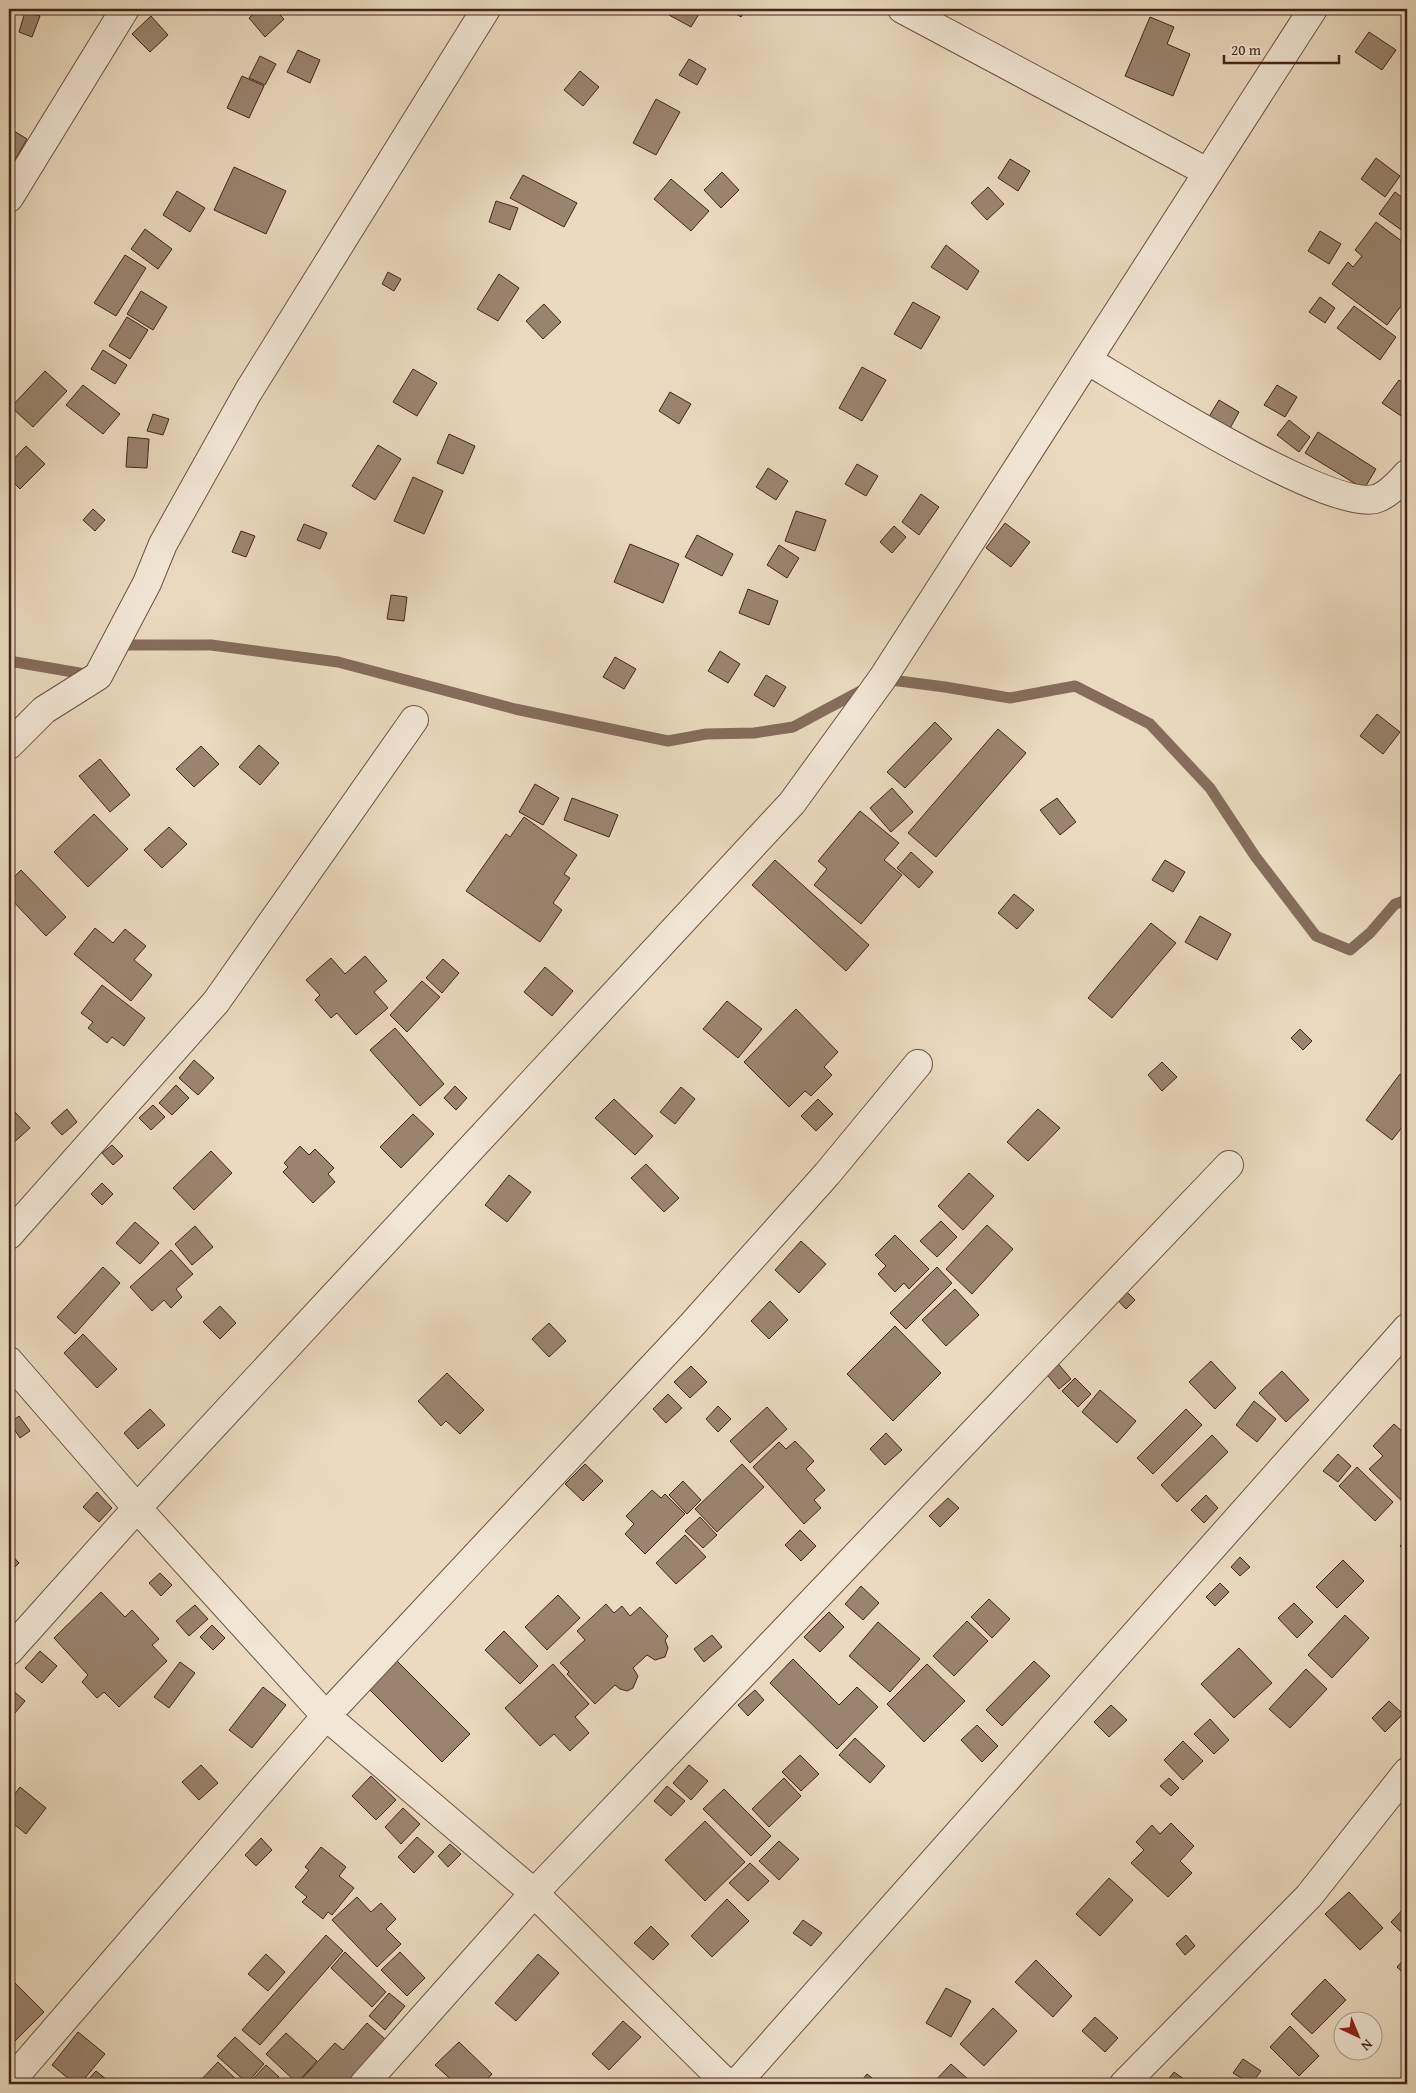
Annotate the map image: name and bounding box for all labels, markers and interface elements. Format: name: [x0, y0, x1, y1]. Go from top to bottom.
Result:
scale bar: [1224, 32, 1338, 64]
text: 20 m: [1231, 39, 1262, 60]
north arrow: [1334, 2010, 1384, 2060]
text: N: [1356, 2035, 1377, 2056]

